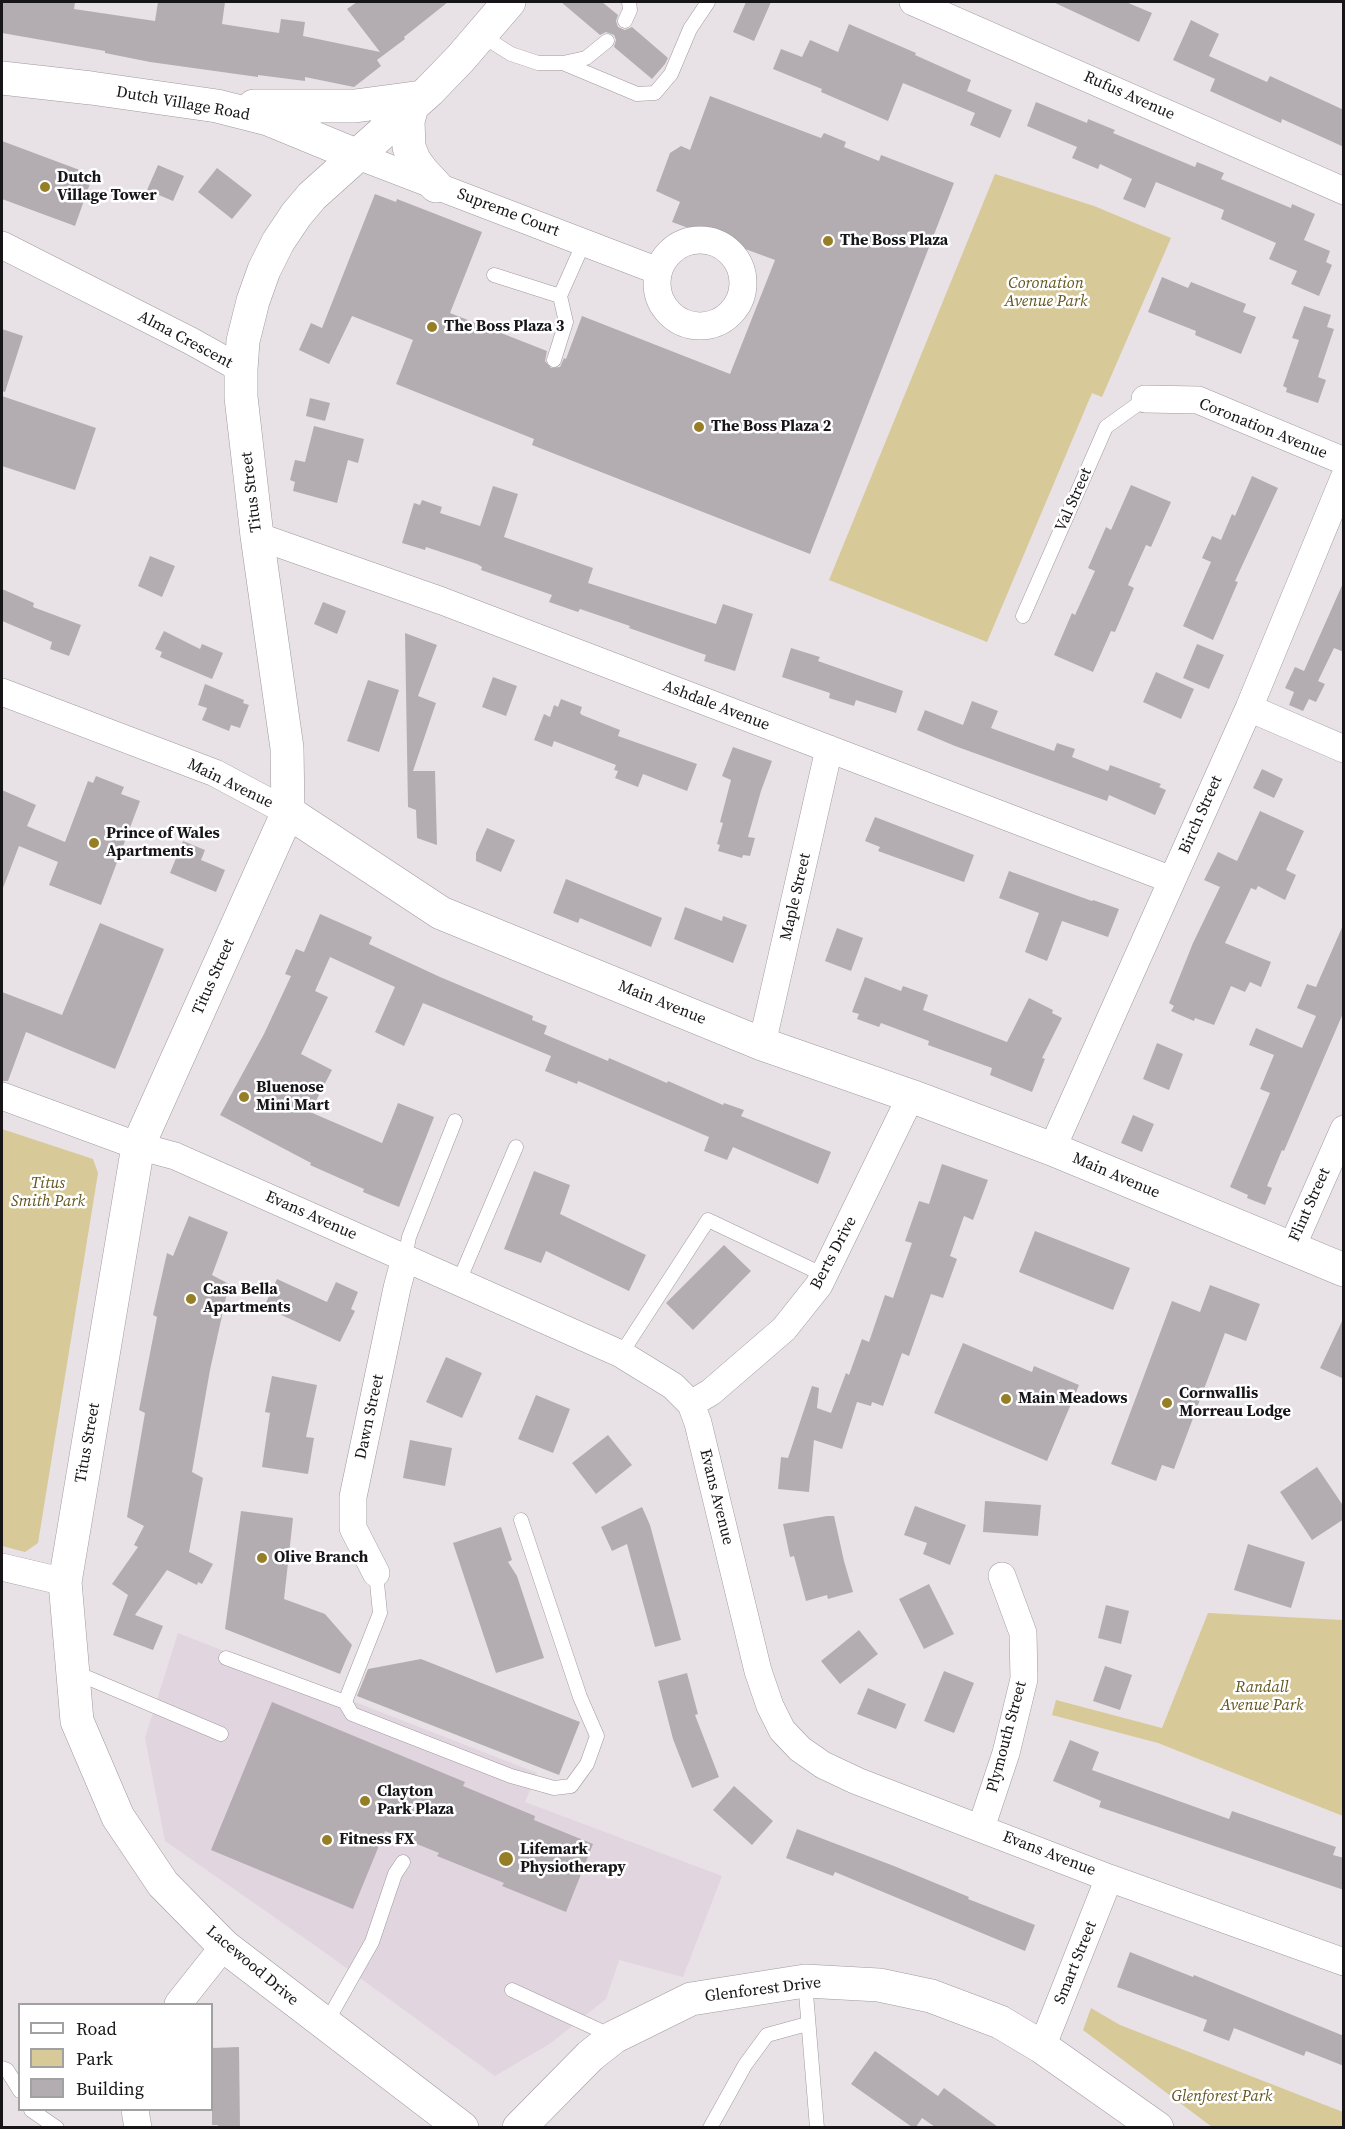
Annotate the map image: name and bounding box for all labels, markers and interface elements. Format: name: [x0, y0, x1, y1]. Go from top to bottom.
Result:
street label: Rufus Avenue: [1081, 67, 1177, 125]
street label: Dutch Village Road: [115, 83, 251, 125]
place label: Dutch Village Tower: [57, 168, 157, 206]
marker: Dutch Village Tower: [38, 180, 52, 194]
street label: Supreme Court: [454, 185, 562, 241]
place label: The Boss Plaza: [840, 231, 948, 251]
marker: The Boss Plaza: [821, 234, 835, 248]
park label: Coronation Avenue Park: [1005, 274, 1087, 312]
street label: Alma Crescent: [134, 307, 236, 373]
place label: The Boss Plaza 3: [444, 317, 564, 337]
marker: The Boss Plaza 3: [425, 320, 439, 334]
street label: Coronation Avenue: [1196, 394, 1330, 464]
place label: The Boss Plaza 2: [711, 417, 831, 437]
marker: The Boss Plaza 2: [692, 420, 706, 434]
street label: Titus Street: [238, 451, 266, 533]
street label: Val Street: [1052, 465, 1096, 535]
street label: Ashdale Avenue: [660, 677, 772, 735]
street label: Main Avenue: [184, 755, 276, 813]
street label: Birch Street: [1175, 773, 1227, 857]
place label: Prince of Wales Apartments: [106, 824, 220, 862]
marker: Prince of Wales Apartments: [87, 836, 101, 850]
street label: Maple Street: [777, 851, 815, 943]
street label: Titus Street: [189, 936, 239, 1018]
street label: Main Avenue: [615, 977, 709, 1029]
place label: Bluenose Mini Mart: [256, 1078, 329, 1116]
marker: Bluenose Mini Mart: [237, 1090, 251, 1104]
street label: Main Avenue: [1069, 1149, 1163, 1203]
street label: Flint Street: [1285, 1165, 1335, 1245]
park label: Titus Smith Park: [11, 1174, 85, 1212]
street label: Evans Avenue: [262, 1187, 360, 1245]
street label: Berts Drive: [807, 1213, 861, 1293]
place label: Casa Bella Apartments: [203, 1280, 290, 1318]
marker: Casa Bella Apartments: [184, 1292, 198, 1306]
street label: Dawn Street: [352, 1373, 388, 1461]
place label: Cornwallis Morreau Lodge: [1179, 1384, 1291, 1422]
place label: Main Meadows: [1018, 1389, 1128, 1409]
marker: Main Meadows: [999, 1392, 1013, 1406]
marker: Cornwallis Morreau Lodge: [1160, 1396, 1174, 1410]
street label: Titus Street: [72, 1401, 104, 1485]
street label: Evans Avenue: [695, 1447, 737, 1547]
place label: Olive Branch: [274, 1548, 368, 1568]
marker: Olive Branch: [255, 1551, 269, 1565]
park label: Randall Avenue Park: [1221, 1678, 1303, 1716]
street label: Plymouth Street: [983, 1679, 1031, 1795]
place label: Clayton Park Plaza: [377, 1782, 454, 1820]
marker: Clayton Park Plaza: [358, 1794, 372, 1808]
street label: Evans Avenue: [1000, 1827, 1098, 1881]
place label: Fitness FX: [339, 1830, 414, 1850]
marker: Fitness FX: [320, 1833, 334, 1847]
place label: Lifemark Physiotherapy: [520, 1840, 626, 1878]
marker: Lifemark Physiotherapy: [497, 1850, 515, 1868]
street label: Smart Street: [1051, 1919, 1101, 2007]
street label: Lacewood Drive: [202, 1922, 302, 2010]
street label: Glenforest Drive: [704, 1973, 822, 2007]
legend: [18, 2003, 213, 2111]
text: Road: [76, 2016, 117, 2041]
text: Park: [76, 2046, 113, 2071]
text: Building: [76, 2076, 144, 2101]
park label: Glenforest Park: [1172, 2087, 1272, 2107]

